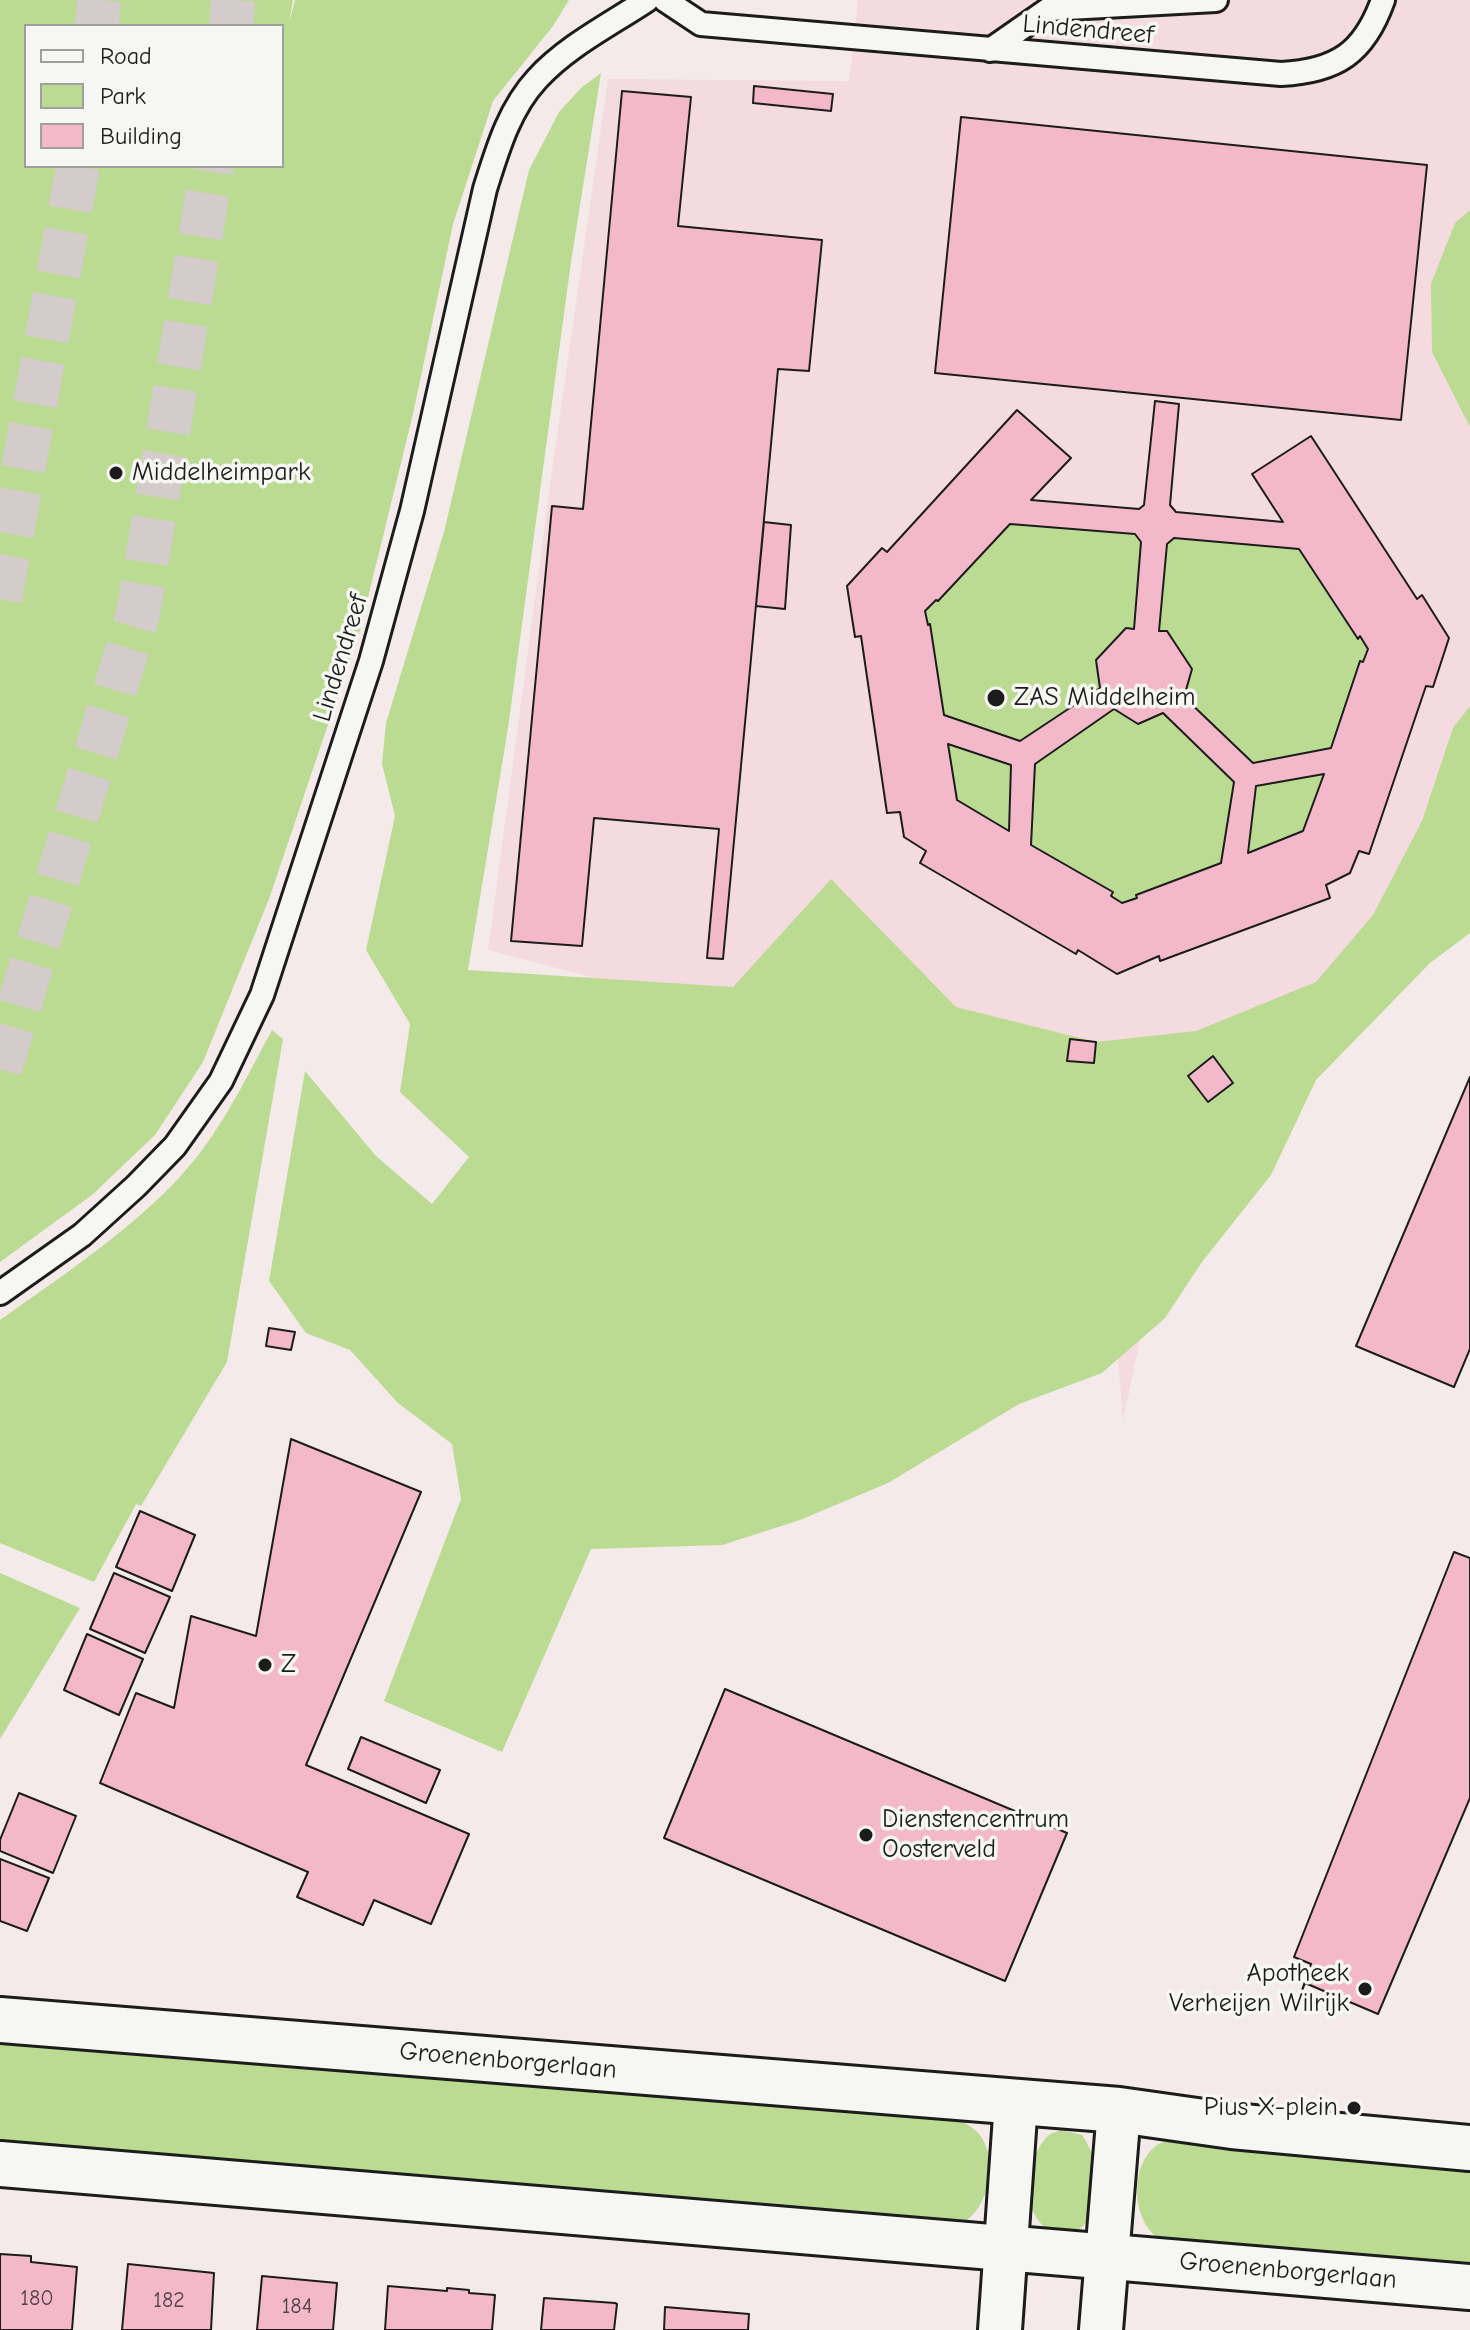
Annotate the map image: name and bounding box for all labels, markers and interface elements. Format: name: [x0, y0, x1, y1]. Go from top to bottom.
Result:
street label: Lindendreef: [1021, 9, 1155, 51]
legend: [24, 24, 284, 168]
text: Road: [100, 42, 152, 70]
text: Park: [100, 82, 146, 110]
text: Building: [100, 122, 182, 150]
place label: Middelheimpark: [132, 457, 310, 489]
marker: Middelheimpark: [107, 464, 125, 482]
street label: Lindendreef: [307, 591, 375, 725]
place label: ZAS Middelheim: [1014, 682, 1196, 714]
marker: ZAS Middelheim: [985, 687, 1007, 709]
place label: Z: [281, 1649, 296, 1681]
marker: Z: [256, 1656, 274, 1674]
place label: Dienstencentrum Oosterveld: [882, 1804, 1069, 1866]
marker: Dienstencentrum Oosterveld: [857, 1826, 875, 1844]
place label: Apotheek Verheijen Wilrijk: [1169, 1958, 1349, 2020]
marker: Apotheek Verheijen Wilrijk: [1356, 1980, 1374, 1998]
street label: Groenenborgerlaan: [398, 2036, 618, 2086]
place label: Pius X-plein: [1204, 2092, 1338, 2124]
marker: Pius X-plein: [1345, 2099, 1363, 2117]
street label: Groenenborgerlaan: [1178, 2246, 1398, 2296]
house number: 180: [20, 2286, 54, 2312]
house number: 182: [153, 2288, 185, 2314]
house number: 184: [282, 2294, 312, 2320]

